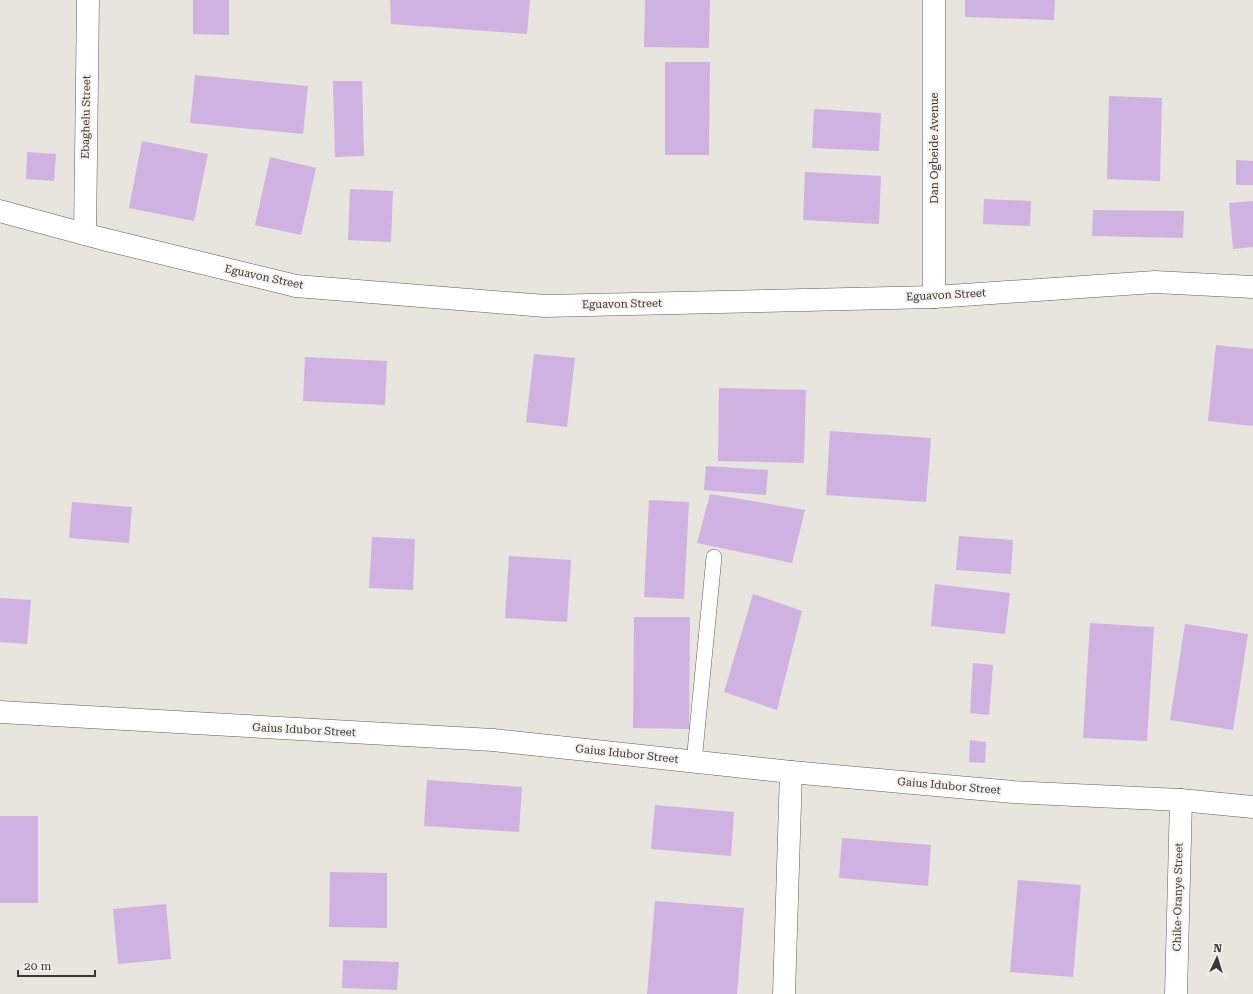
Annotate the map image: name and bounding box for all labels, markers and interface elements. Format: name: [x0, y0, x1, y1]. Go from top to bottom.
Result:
street label: Ebaghelu Street: [79, 75, 93, 159]
street label: Dan Ogbeide Avenue: [928, 92, 941, 204]
street label: Eguavon Street: [223, 262, 305, 292]
street label: Eguavon Street: [906, 286, 986, 304]
street label: Eguavon Street: [582, 297, 662, 311]
street label: Gaius Idubor Street: [252, 721, 356, 739]
street label: Gaius Idubor Street: [575, 742, 679, 766]
street label: Gaius Idubor Street: [897, 775, 1001, 797]
street label: Chike-Oranye Street: [1171, 843, 1185, 951]
north arrow: [1197, 938, 1237, 978]
text: N: [1213, 942, 1223, 955]
scale bar: [18, 952, 95, 978]
text: 20 m: [24, 959, 51, 973]

